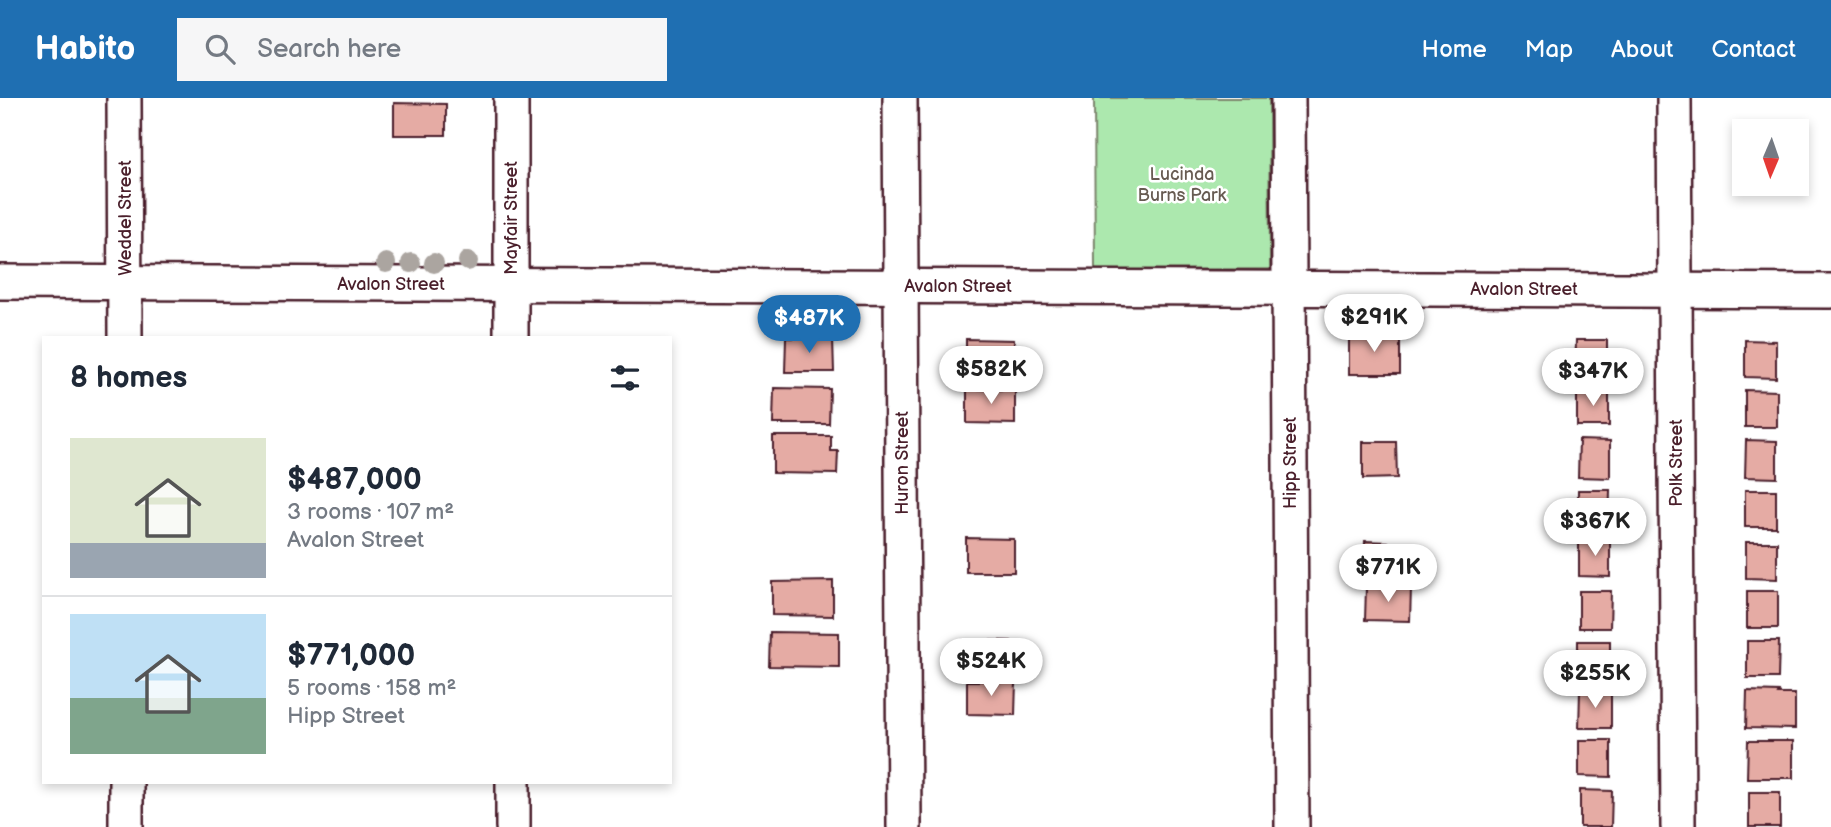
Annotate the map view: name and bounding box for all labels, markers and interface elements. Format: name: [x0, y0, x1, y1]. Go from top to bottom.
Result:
search box: [177, 18, 667, 81]
text: Habito: [35, 29, 135, 69]
icon: search: [201, 30, 239, 68]
text: Search here: [257, 34, 401, 65]
text: Home: [1422, 35, 1487, 64]
text: Map: [1525, 35, 1573, 64]
text: About: [1611, 35, 1673, 64]
text: Contact: [1711, 35, 1796, 64]
north arrow: [1732, 119, 1810, 196]
map controls: [1732, 119, 1809, 196]
street label: Weddel Street: [115, 160, 136, 276]
street label: Mayfair Street: [501, 161, 522, 275]
park label: Lucinda Burns Park: [1138, 164, 1227, 206]
street label: Avalon Street: [337, 274, 445, 295]
street label: Avalon Street: [904, 276, 1012, 297]
street label: Avalon Street: [1470, 279, 1578, 300]
pin: $291K: [1325, 294, 1423, 354]
pin: $487K: [760, 296, 858, 355]
text: $291K: [1340, 303, 1408, 331]
text: $487K: [774, 304, 844, 332]
pin: $582K: [942, 346, 1040, 406]
pin: $347K: [1544, 348, 1642, 408]
text: $582K: [955, 355, 1027, 383]
text: $347K: [1558, 357, 1628, 385]
icon: filters: [606, 359, 644, 397]
text: 8 homes: [70, 360, 187, 396]
street label: Huron Street: [892, 411, 913, 515]
street label: Hipp Street: [1280, 416, 1301, 509]
street label: Polk Street: [1666, 419, 1687, 507]
text: $487,000: [287, 462, 422, 498]
icon: home: [126, 466, 210, 550]
text: 3 rooms · 107 m²: [287, 498, 454, 526]
pin: $367K: [1546, 498, 1644, 558]
text: $367K: [1560, 507, 1630, 535]
text: Avalon Street: [287, 526, 424, 554]
pin: $771K: [1339, 545, 1437, 604]
text: $771K: [1355, 553, 1421, 581]
text: $771,000: [287, 638, 415, 674]
pin: $524K: [942, 638, 1040, 698]
icon: home: [126, 642, 210, 726]
text: $524K: [956, 647, 1026, 675]
pin: $255K: [1546, 650, 1644, 710]
text: $255K: [1559, 659, 1631, 687]
text: 5 rooms · 158 m²: [287, 674, 456, 702]
text: Hipp Street: [287, 702, 405, 730]

